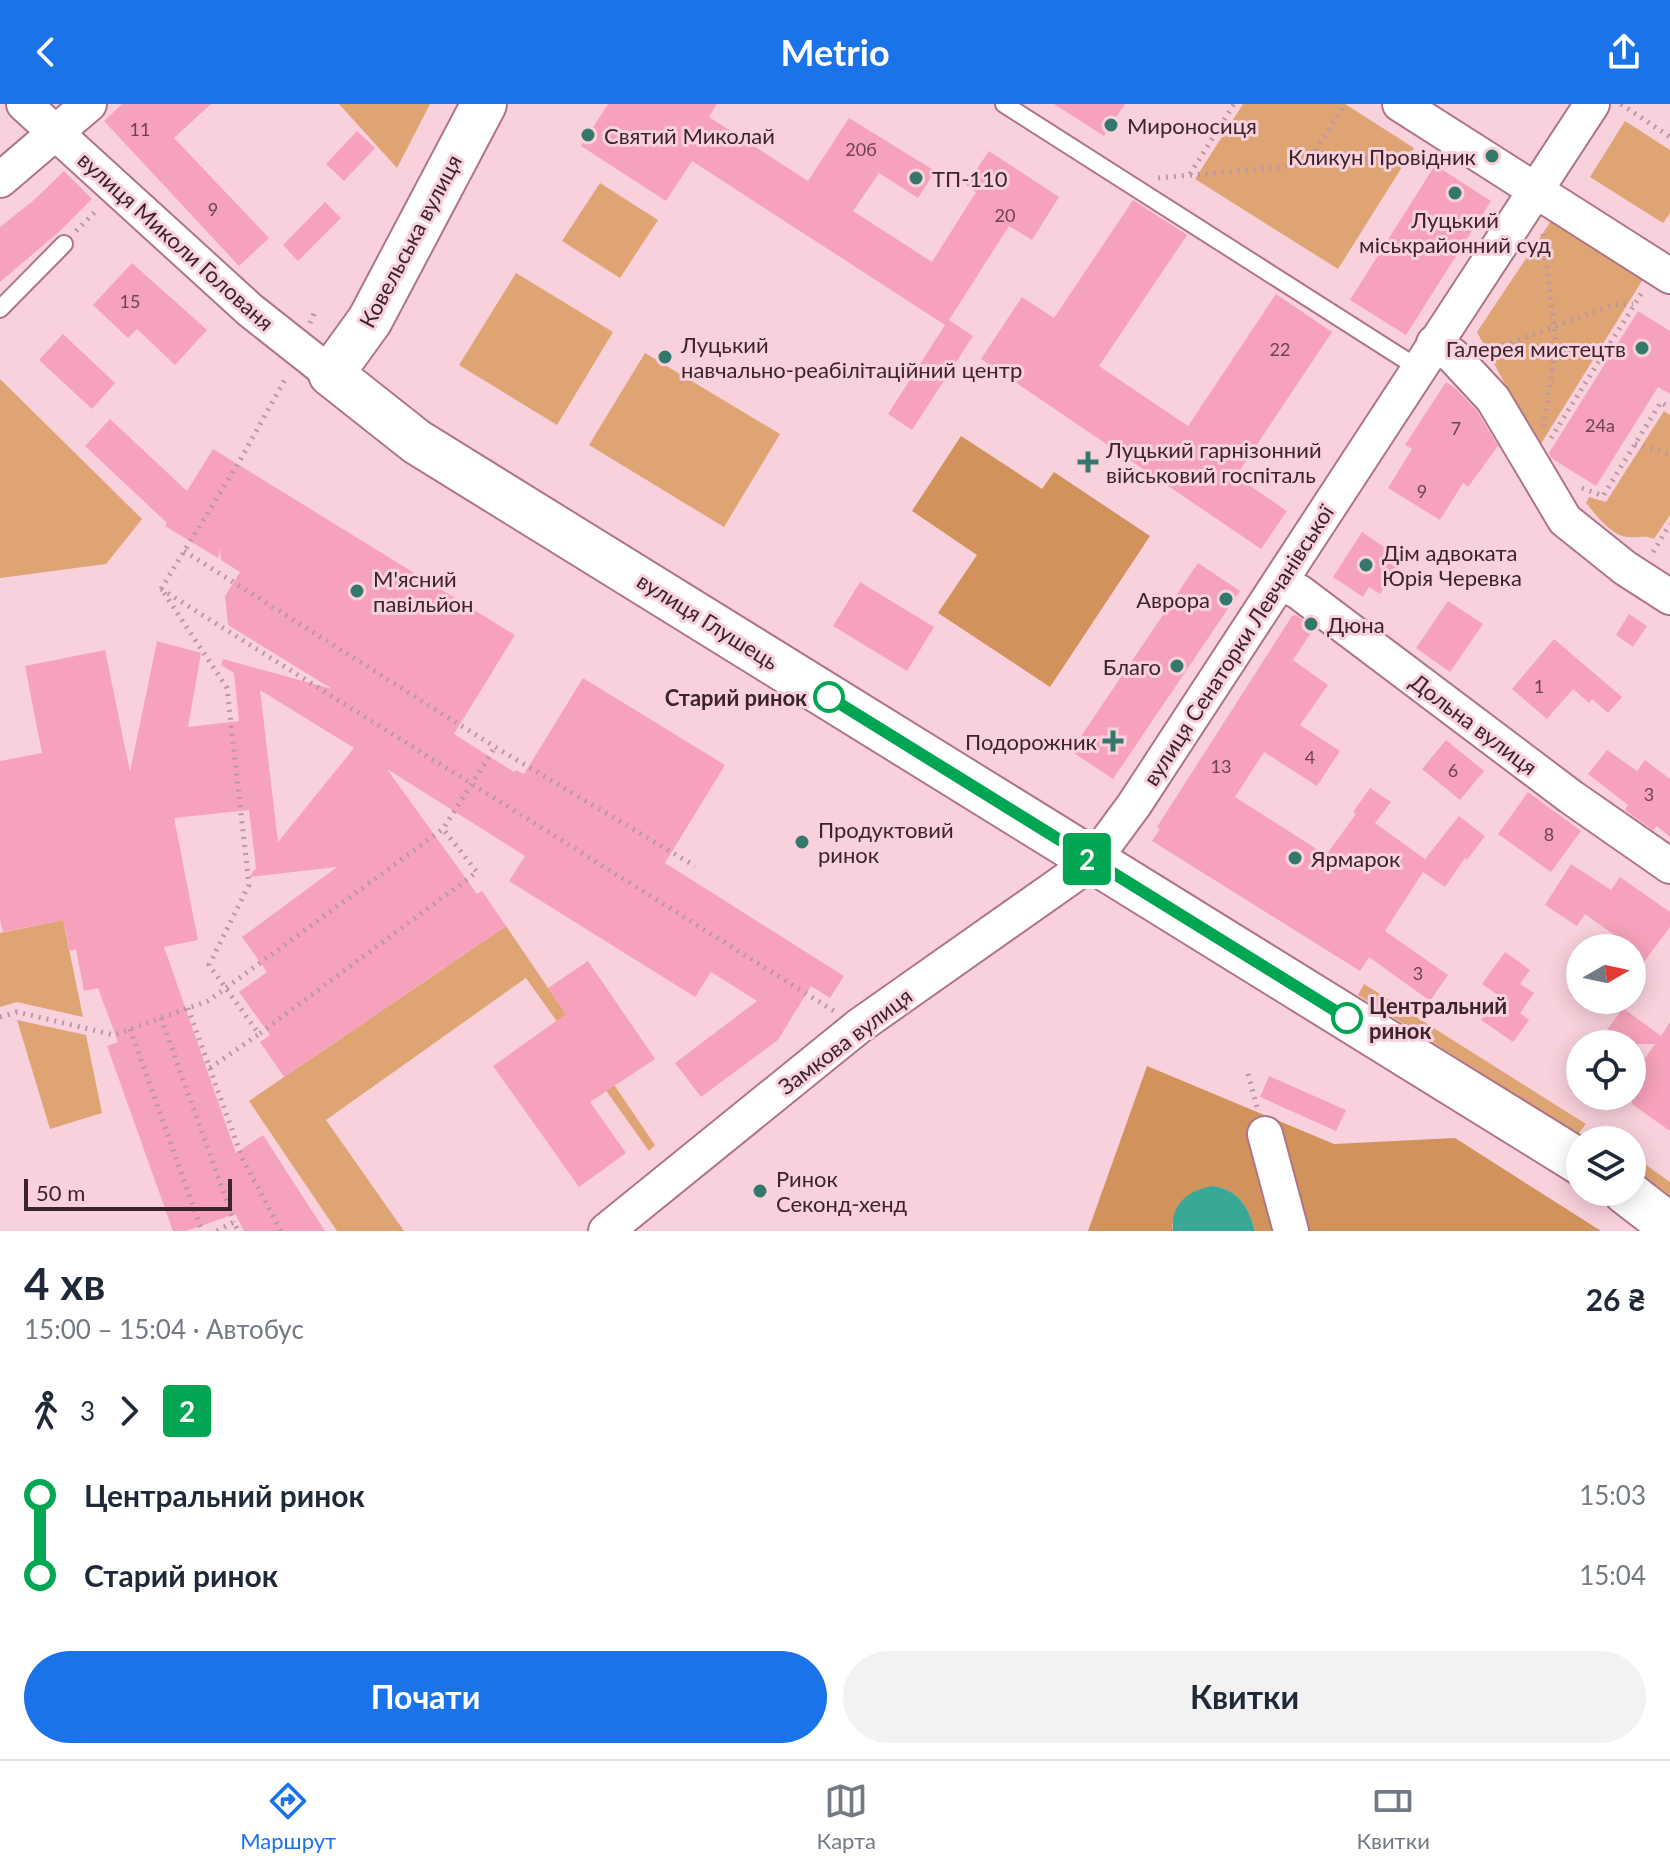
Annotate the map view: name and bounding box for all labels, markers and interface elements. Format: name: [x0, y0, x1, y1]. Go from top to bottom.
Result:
icon: back: [24, 30, 68, 74]
text: Metrio: [780, 30, 890, 74]
icon: share: [1602, 30, 1646, 74]
place label: Мироносиця: [1127, 112, 1257, 139]
marker: Мироносиця: [1102, 116, 1120, 134]
house number: 11: [130, 118, 150, 140]
place label: Святий Миколай: [604, 122, 775, 149]
marker: Святий Миколай: [579, 126, 597, 144]
house number: 20б: [845, 138, 877, 160]
place label: Кликун Провідник: [1288, 143, 1477, 170]
street label: вулиця Миколи Голованя: [73, 146, 279, 336]
marker: Кликун Провідник: [1483, 147, 1501, 165]
street label: Ковельська вулиця: [353, 150, 467, 332]
place label: ТП-110: [932, 165, 1008, 192]
marker: ТП-110: [907, 169, 925, 187]
marker: Луцький міськрайонний суд: [1446, 184, 1464, 202]
house number: 9: [208, 198, 218, 220]
house number: 20: [995, 204, 1015, 226]
place label: Луцький міськрайонний суд: [1359, 206, 1551, 258]
house number: 15: [120, 290, 140, 312]
place label: Луцький навчально-реабілітаційний центр: [680, 331, 1022, 383]
place label: Галерея мистецтв: [1446, 335, 1626, 362]
house number: 22: [1270, 338, 1290, 360]
marker: Галерея мистецтв: [1633, 339, 1651, 357]
marker: Луцький навчально-реабілітаційний центр: [656, 348, 674, 366]
house number: 24а: [1585, 414, 1615, 436]
house number: 7: [1451, 417, 1461, 439]
place label: Луцький гарнізонний військовий госпіталь: [1105, 436, 1322, 488]
marker: Луцький гарнізонний військовий госпіталь: [1077, 451, 1099, 473]
house number: 9: [1417, 480, 1427, 502]
street label: вулиця Сенаторки Левчанівської: [1137, 499, 1339, 790]
place label: Дім адвоката Юрія Черевка: [1382, 539, 1522, 591]
marker: Дім адвоката Юрія Черевка: [1357, 556, 1375, 574]
place label: М'ясний павільйон: [373, 565, 473, 617]
street label: вулиця Глушець: [632, 567, 784, 675]
marker: М'ясний павільйон: [348, 582, 366, 600]
place label: Аврора: [1136, 586, 1210, 613]
marker: Аврора: [1217, 590, 1235, 608]
place label: Дюна: [1327, 611, 1385, 638]
marker: Дюна: [1302, 615, 1320, 633]
place label: Благо: [1103, 653, 1161, 680]
marker: Благо: [1168, 657, 1186, 675]
street label: Дольна вулиця: [1405, 668, 1543, 780]
house number: 1: [1534, 675, 1544, 697]
marker: Старий ринок: [814, 682, 844, 712]
place label: Старий ринок: [665, 684, 807, 711]
place label: Подорожник: [965, 728, 1098, 755]
marker: Подорожник: [1104, 732, 1122, 750]
house number: 4: [1305, 746, 1315, 768]
house number: 13: [1211, 755, 1231, 777]
house number: 6: [1448, 759, 1458, 781]
house number: 3: [1644, 783, 1654, 805]
place label: Продуктовий ринок: [818, 816, 954, 868]
house number: 8: [1544, 823, 1554, 845]
marker: Продуктовий ринок: [793, 833, 811, 851]
line badge: 2: [1061, 833, 1113, 885]
text: 2: [1079, 842, 1095, 876]
place label: Ярмарок: [1310, 845, 1401, 872]
marker: Ярмарок: [1286, 849, 1304, 867]
north arrow: [1566, 934, 1646, 1014]
map controls: [1566, 934, 1646, 1206]
house number: 3: [1413, 962, 1423, 984]
street label: Замкова вулиця: [773, 982, 917, 1100]
place label: Центральний ринок: [1369, 992, 1507, 1044]
marker: Центральний ринок: [1332, 1003, 1362, 1033]
button: locate: [1566, 1030, 1646, 1110]
button: layers: [1566, 1126, 1646, 1206]
place label: Ринок Секонд-хенд: [776, 1165, 908, 1217]
scale bar: [24, 1175, 232, 1211]
text: 50 m: [36, 1179, 85, 1206]
marker: Ринок Секонд-хенд: [751, 1182, 769, 1200]
text: 4 хв: [24, 1257, 105, 1309]
text: 26 ₴: [1586, 1281, 1646, 1317]
text: 15:00 – 15:04 · Автобус: [24, 1313, 304, 1345]
icon: walk: [24, 1389, 68, 1433]
icon: forward: [107, 1389, 151, 1433]
text: 2: [179, 1394, 195, 1428]
text: 3: [80, 1395, 95, 1427]
text: Центральний ринок: [84, 1477, 365, 1513]
text: 15:03: [1579, 1479, 1646, 1511]
text: Старий ринок: [84, 1557, 278, 1593]
text: 15:04: [1579, 1559, 1646, 1591]
button: Почати: [24, 1651, 827, 1743]
button: Квитки: [843, 1651, 1646, 1743]
tab: Маршрут: [240, 1779, 336, 1854]
tab: Карта: [817, 1779, 876, 1854]
tab: Квитки: [1356, 1779, 1430, 1854]

